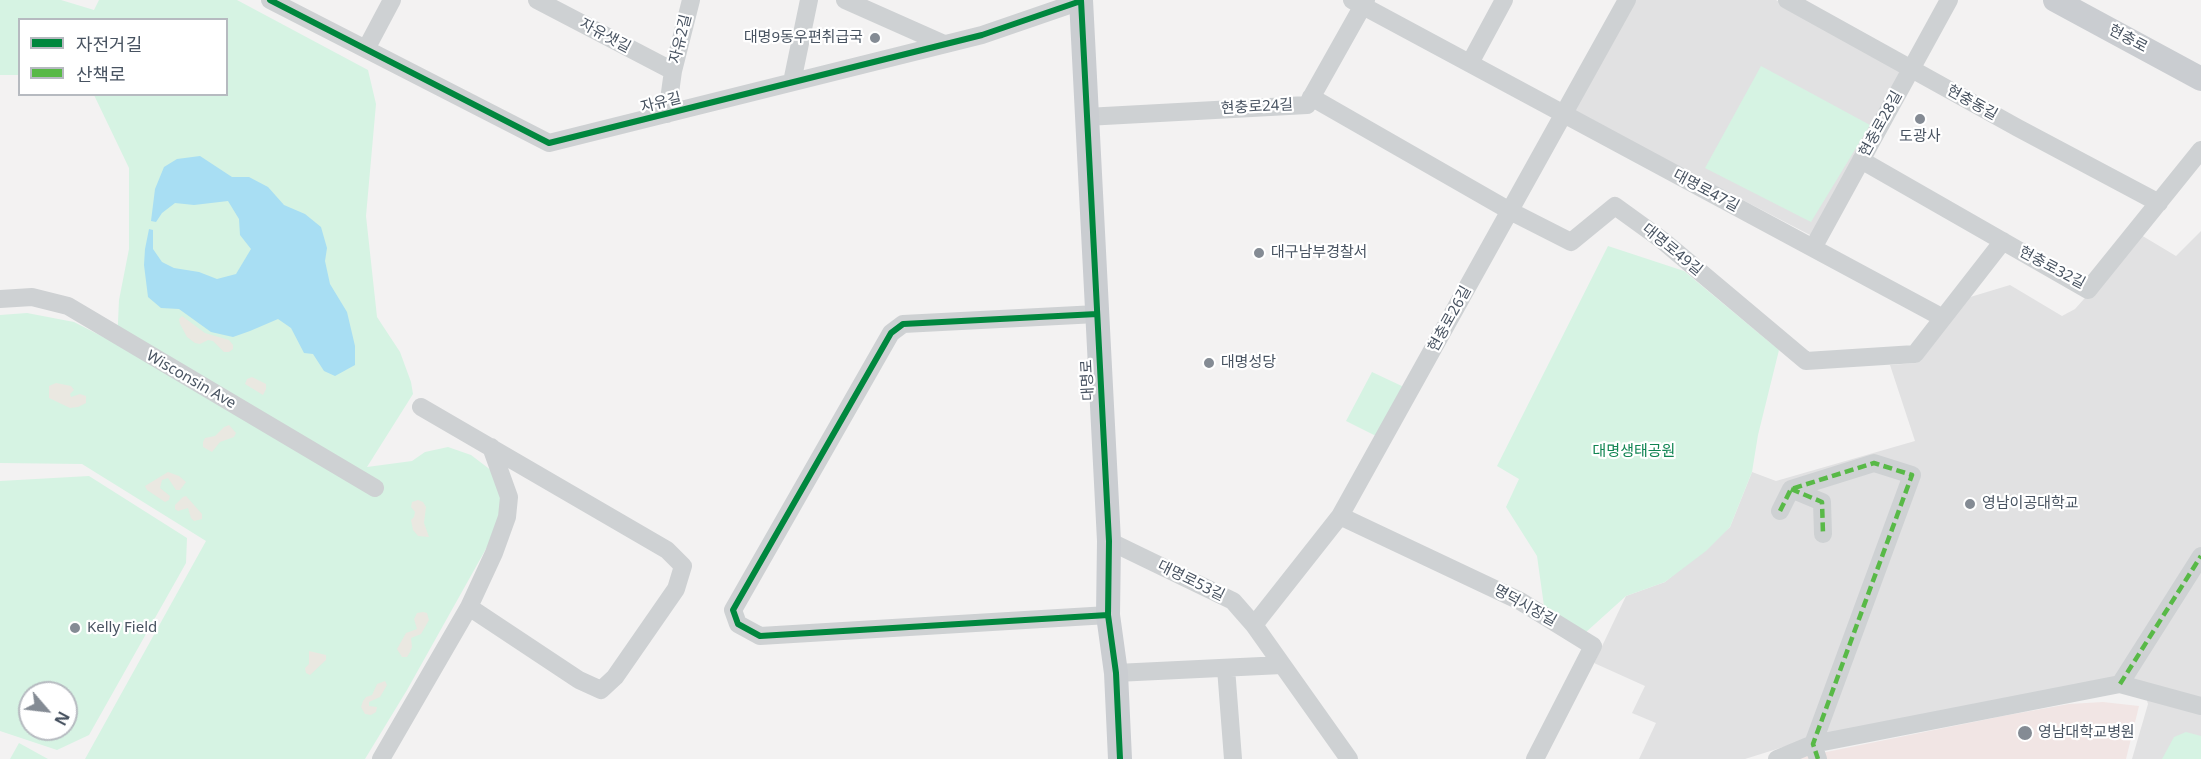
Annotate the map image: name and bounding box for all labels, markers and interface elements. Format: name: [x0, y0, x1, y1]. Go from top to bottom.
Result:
street label: 자유2길: [666, 13, 696, 65]
street label: 자유샛길: [576, 15, 634, 57]
legend: [18, 18, 228, 96]
street label: 현충로: [2105, 21, 2151, 57]
place label: 대명9동우편취급국: [744, 29, 863, 47]
marker: 대명9동우편취급국: [868, 31, 882, 45]
text: 자전거길: [76, 32, 142, 56]
text: 산책로: [76, 62, 126, 86]
street label: 현충동길: [1943, 82, 2001, 124]
street label: 현충로28길: [1856, 88, 1906, 160]
street label: 자유길: [639, 89, 683, 117]
street label: 현충로24길: [1220, 96, 1294, 118]
marker: 도광사: [1913, 112, 1927, 126]
place label: 도광사: [1899, 128, 1941, 146]
street label: 대명로47길: [1670, 166, 1742, 216]
street label: 대명로49길: [1638, 220, 1706, 280]
street label: 현충로32길: [2016, 243, 2088, 293]
place label: 대구남부경찰서: [1271, 244, 1368, 262]
marker: 대구남부경찰서: [1252, 246, 1266, 260]
street label: 현충로26길: [1425, 283, 1475, 355]
street label: Wisconsin Ave: [143, 347, 239, 413]
place label: 대명성당: [1221, 354, 1276, 372]
marker: 대명성당: [1202, 356, 1216, 370]
street label: 대명로: [1078, 359, 1098, 401]
park label: 대명생태공원: [1593, 443, 1675, 461]
place label: 영남이공대학교: [1982, 495, 2079, 513]
marker: 영남이공대학교: [1963, 497, 1977, 511]
street label: 대명로53길: [1155, 557, 1227, 605]
street label: 명덕시장길: [1490, 581, 1560, 631]
place label: Kelly Field: [87, 619, 157, 637]
marker: Kelly Field: [68, 621, 82, 635]
north arrow: [18, 681, 78, 741]
text: N: [49, 708, 75, 729]
marker: 영남대학교병원: [2016, 724, 2034, 742]
place label: 영남대학교병원: [2038, 724, 2135, 742]

